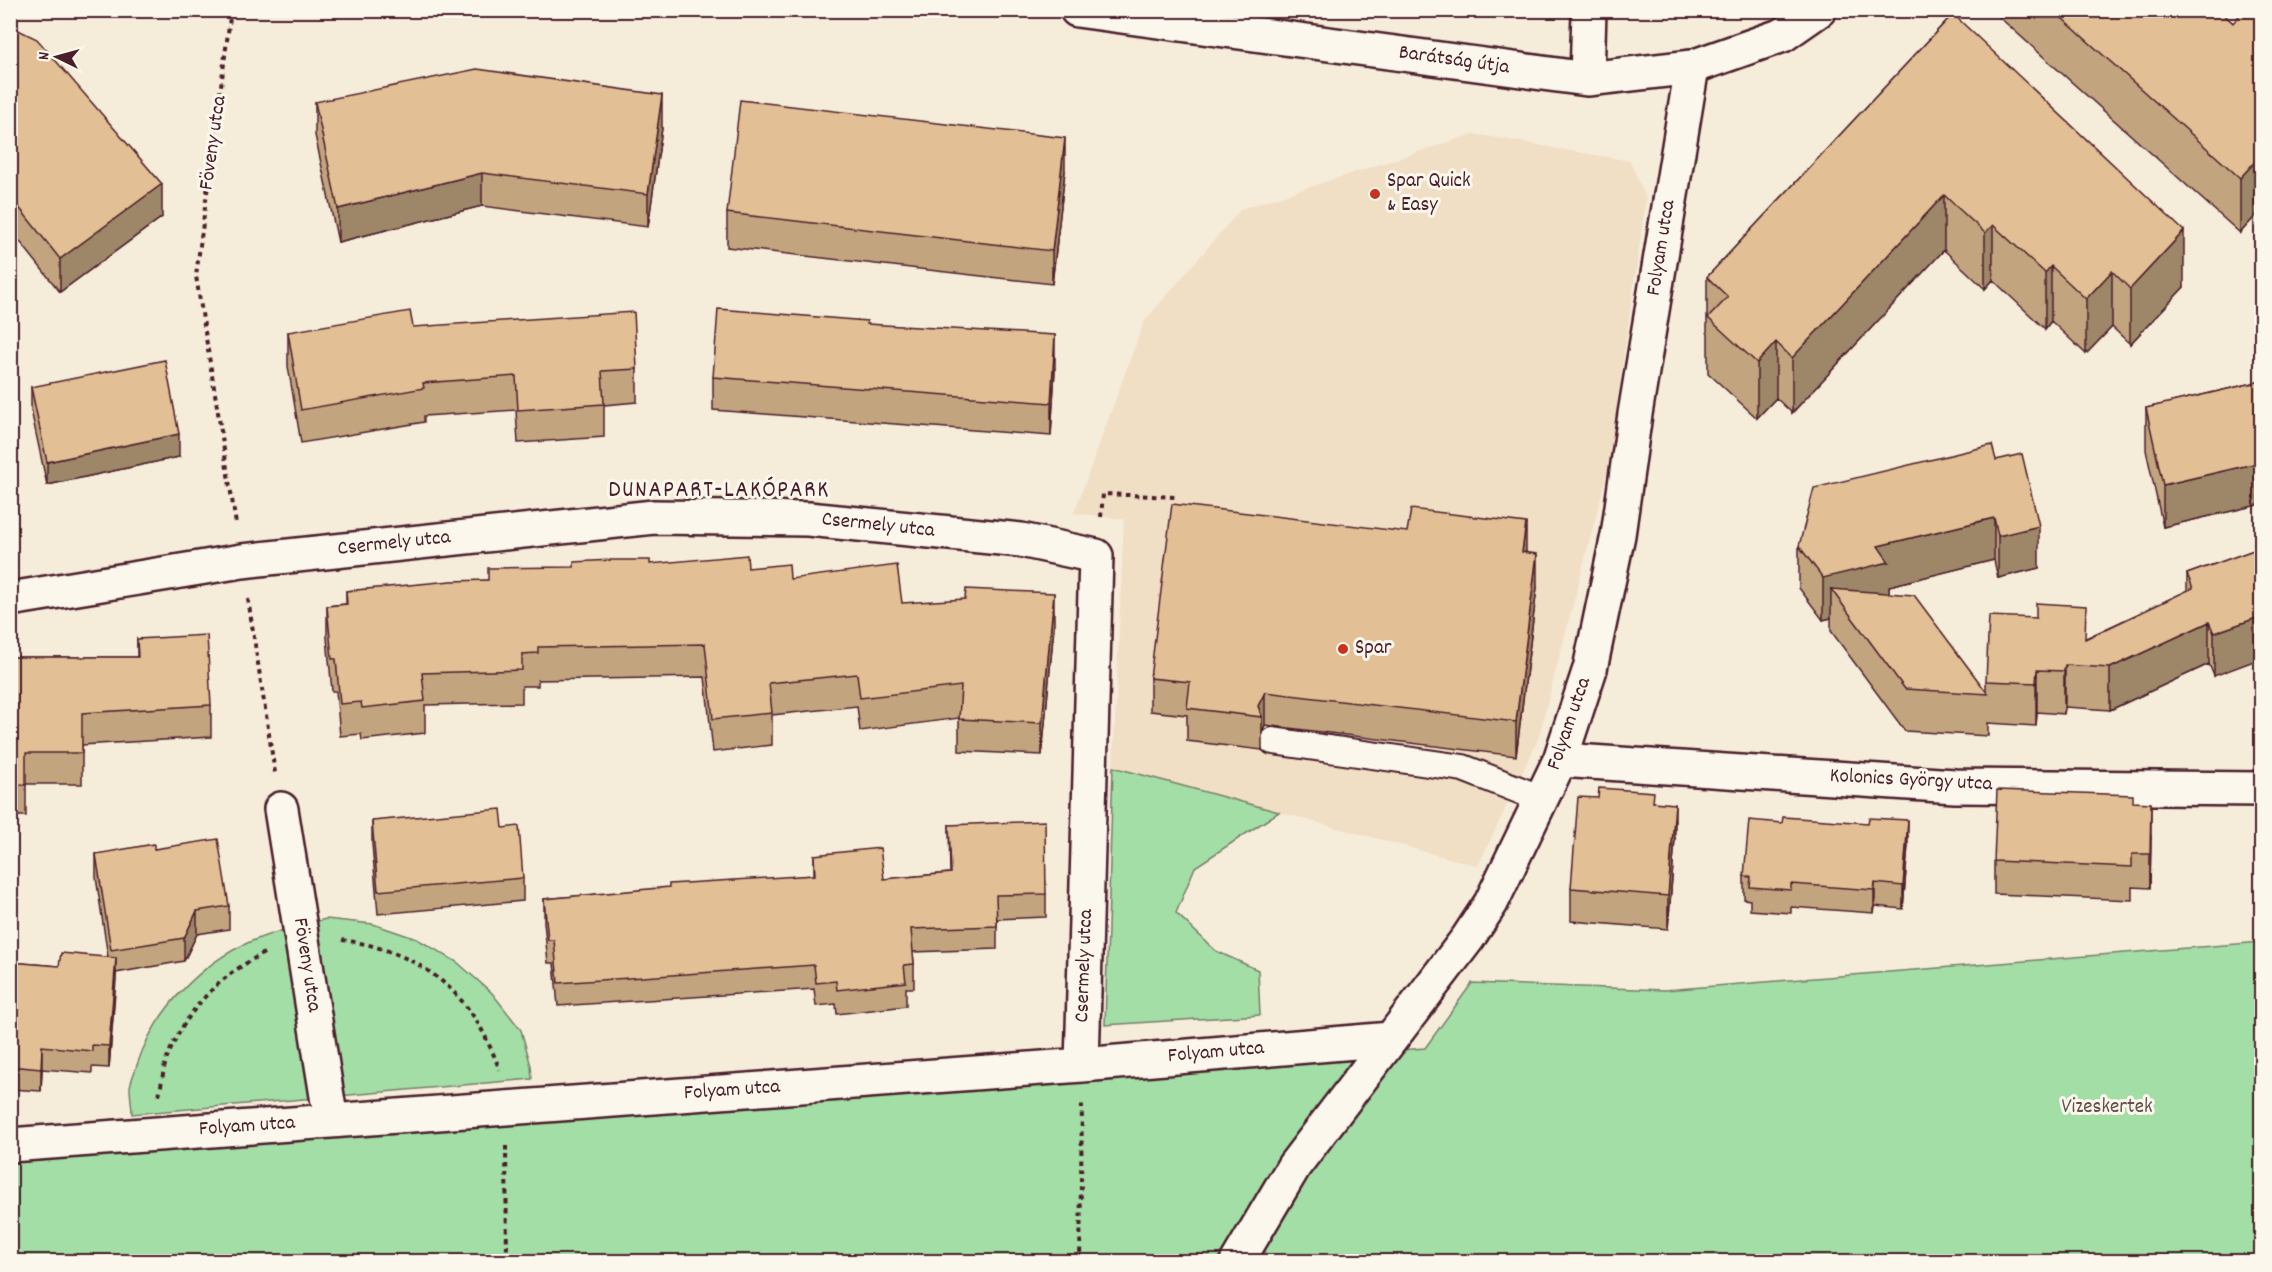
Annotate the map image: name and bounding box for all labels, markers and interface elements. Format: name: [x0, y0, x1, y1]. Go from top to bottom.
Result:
north arrow: [27, 27, 87, 87]
street label: Barátság útja: [1397, 38, 1512, 84]
text: N: [33, 51, 56, 61]
street label: Föveny utca: [193, 93, 236, 192]
place label: Spar Quick & Easy: [1387, 167, 1471, 221]
marker: Spar Quick & Easy: [1368, 187, 1382, 201]
street label: Folyam utca: [1640, 197, 1685, 298]
district label: DUNAPART-LAKÓPARK: [608, 474, 830, 508]
street label: Csermely utca: [820, 505, 937, 547]
street label: Csermely utca: [336, 523, 453, 565]
place label: Spar: [1355, 634, 1392, 664]
marker: Spar: [1336, 642, 1350, 656]
street label: Folyam utca: [1540, 672, 1600, 774]
street label: Kolonics György utca: [1829, 762, 1994, 800]
street label: Csermely utca: [1068, 908, 1102, 1023]
street label: Föveny utca: [284, 916, 328, 1015]
street label: Folyam utca: [1167, 1034, 1266, 1072]
street label: Folyam utca: [683, 1073, 782, 1109]
park label: Vizeskertek: [2061, 1093, 2153, 1123]
street label: Folyam utca: [198, 1109, 297, 1145]

